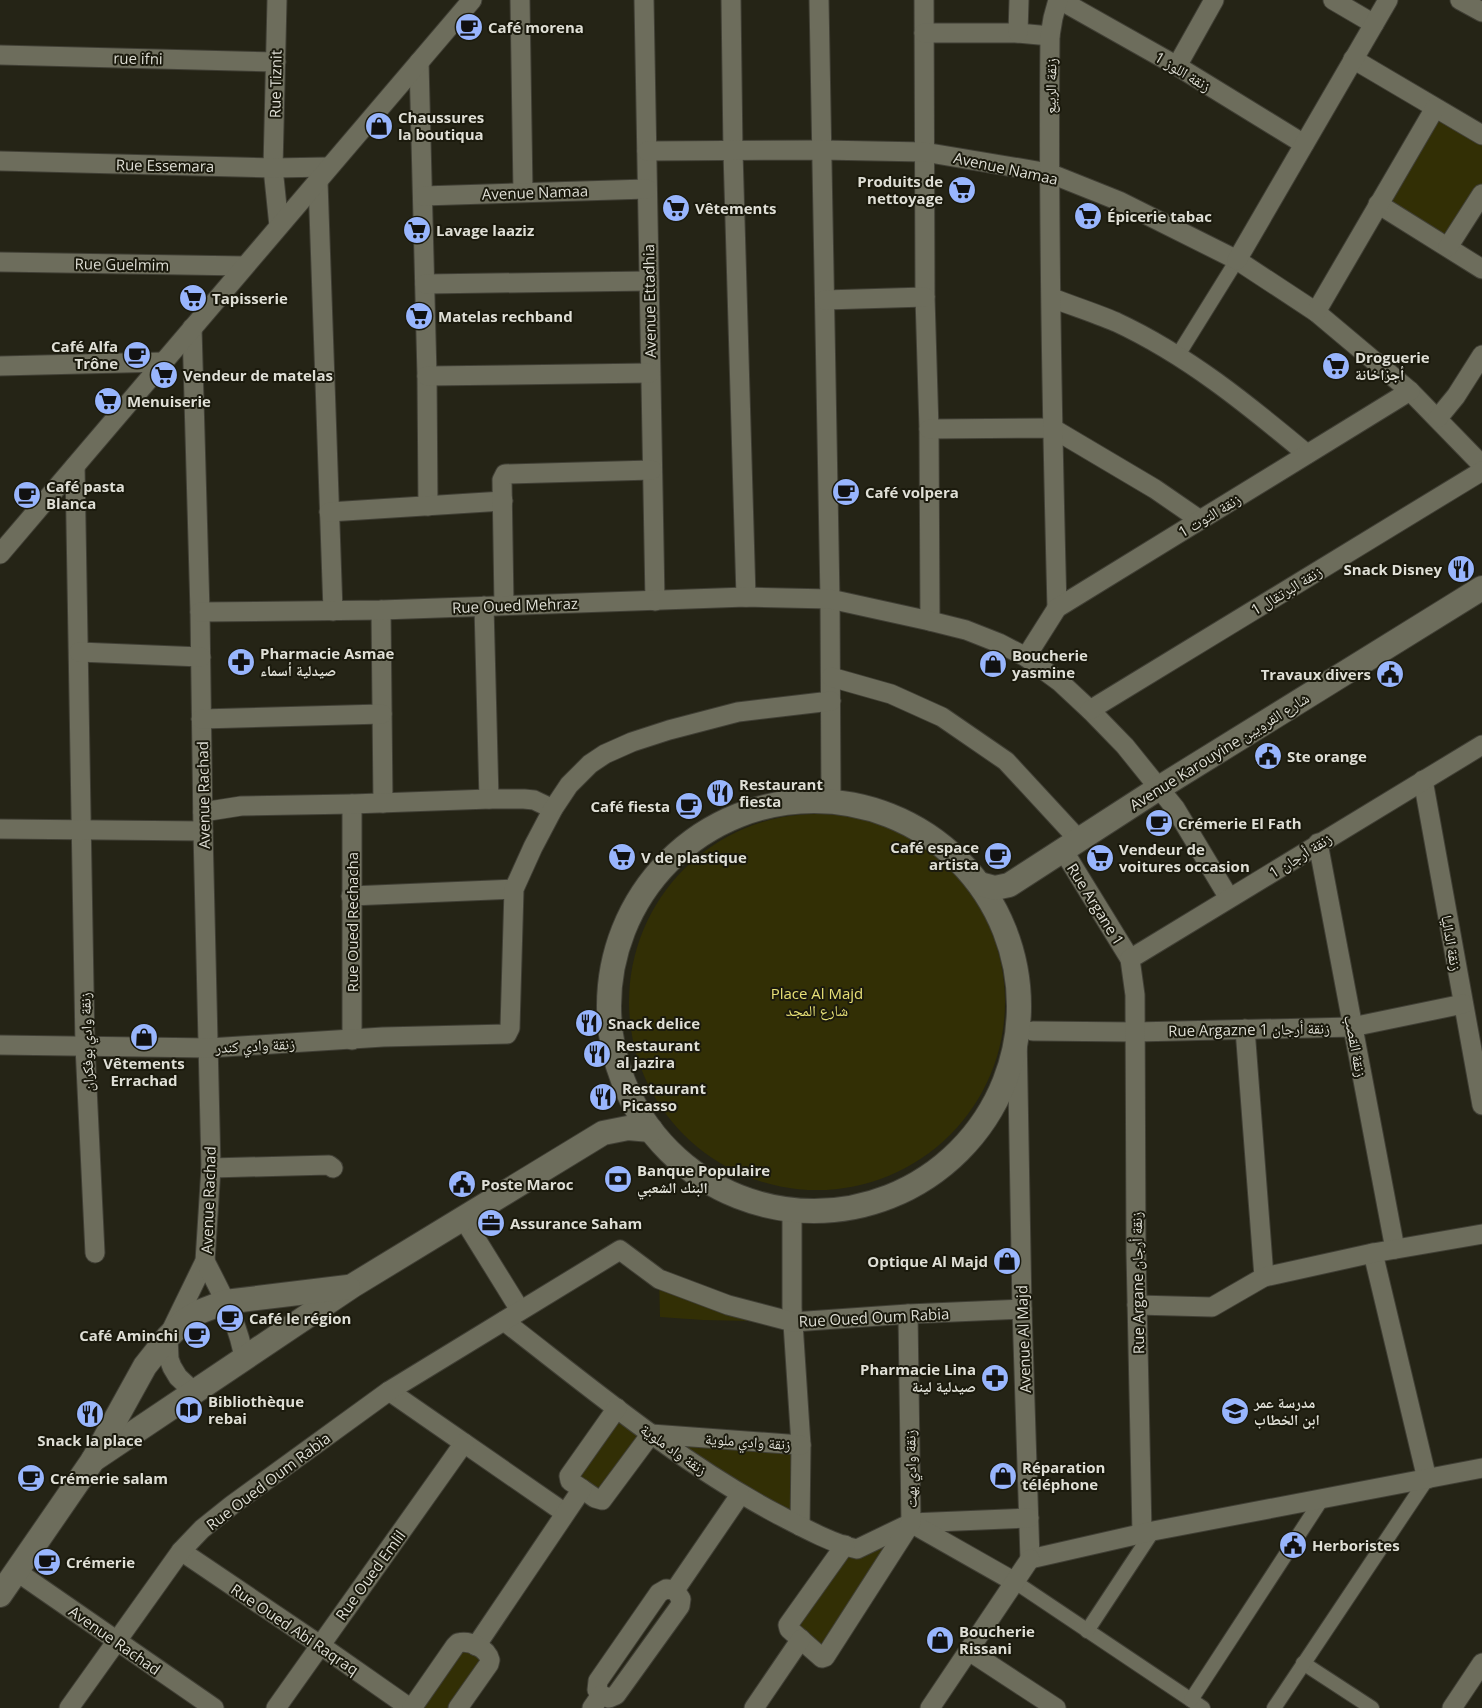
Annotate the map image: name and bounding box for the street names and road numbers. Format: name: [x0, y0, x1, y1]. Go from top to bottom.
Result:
street label: زنقة اللوز 1: [1151, 46, 1215, 96]
street label: rue ifni: [113, 48, 163, 68]
street label: Rue Tiznit: [264, 50, 286, 118]
street label: زنقة الربيع: [1040, 58, 1061, 114]
street label: Avenue Namaa: [952, 147, 1060, 189]
street label: Rue Essemara: [116, 154, 214, 176]
street label: Avenue Namaa: [482, 180, 588, 204]
street label: Avenue Ettadhia: [638, 244, 660, 358]
street label: Rue Guelmim: [75, 253, 169, 275]
street label: زنقة التوت 1: [1174, 488, 1244, 542]
street label: زنقة البرتقال 1: [1247, 561, 1326, 620]
street label: Rue Oued Mehraz: [452, 593, 578, 617]
street label: Avenue Karouyine شارع القرويين: [1125, 687, 1313, 815]
street label: Avenue Rachad: [192, 741, 214, 849]
street label: زنقة أرجان 1: [1265, 828, 1336, 883]
street label: Rue Oued Rechacha: [342, 852, 362, 992]
street label: Rue Argane 1: [1063, 859, 1129, 949]
street label: زنقة الداليا: [1437, 914, 1467, 973]
street label: زنقة وادي بوفكران: [74, 992, 101, 1092]
street label: زنقة القصب: [1340, 1013, 1372, 1079]
street label: Rue Argazne 1 زنقة أرجان: [1168, 1018, 1330, 1041]
street label: زنقة وادي كندر: [214, 1033, 296, 1060]
street label: Avenue Rachad: [196, 1146, 220, 1254]
street label: Rue Argane زنقة أرجان: [1126, 1211, 1149, 1354]
street label: Avenue Al Majd: [1011, 1285, 1035, 1393]
street label: Rue Oued Oum Rabia: [798, 1303, 950, 1331]
street label: زنقة واد ملوية: [637, 1419, 711, 1479]
street label: Rue Oued Oum Rabia: [202, 1428, 334, 1534]
street label: زنقة وادي ملوية: [704, 1428, 792, 1457]
street label: زنقة وادي بهت: [899, 1429, 923, 1508]
street label: Rue Oued Emlil: [331, 1526, 409, 1624]
street label: Rue Oued Abi Raqraq: [227, 1579, 363, 1679]
street label: Avenue Rachad: [65, 1601, 165, 1679]

